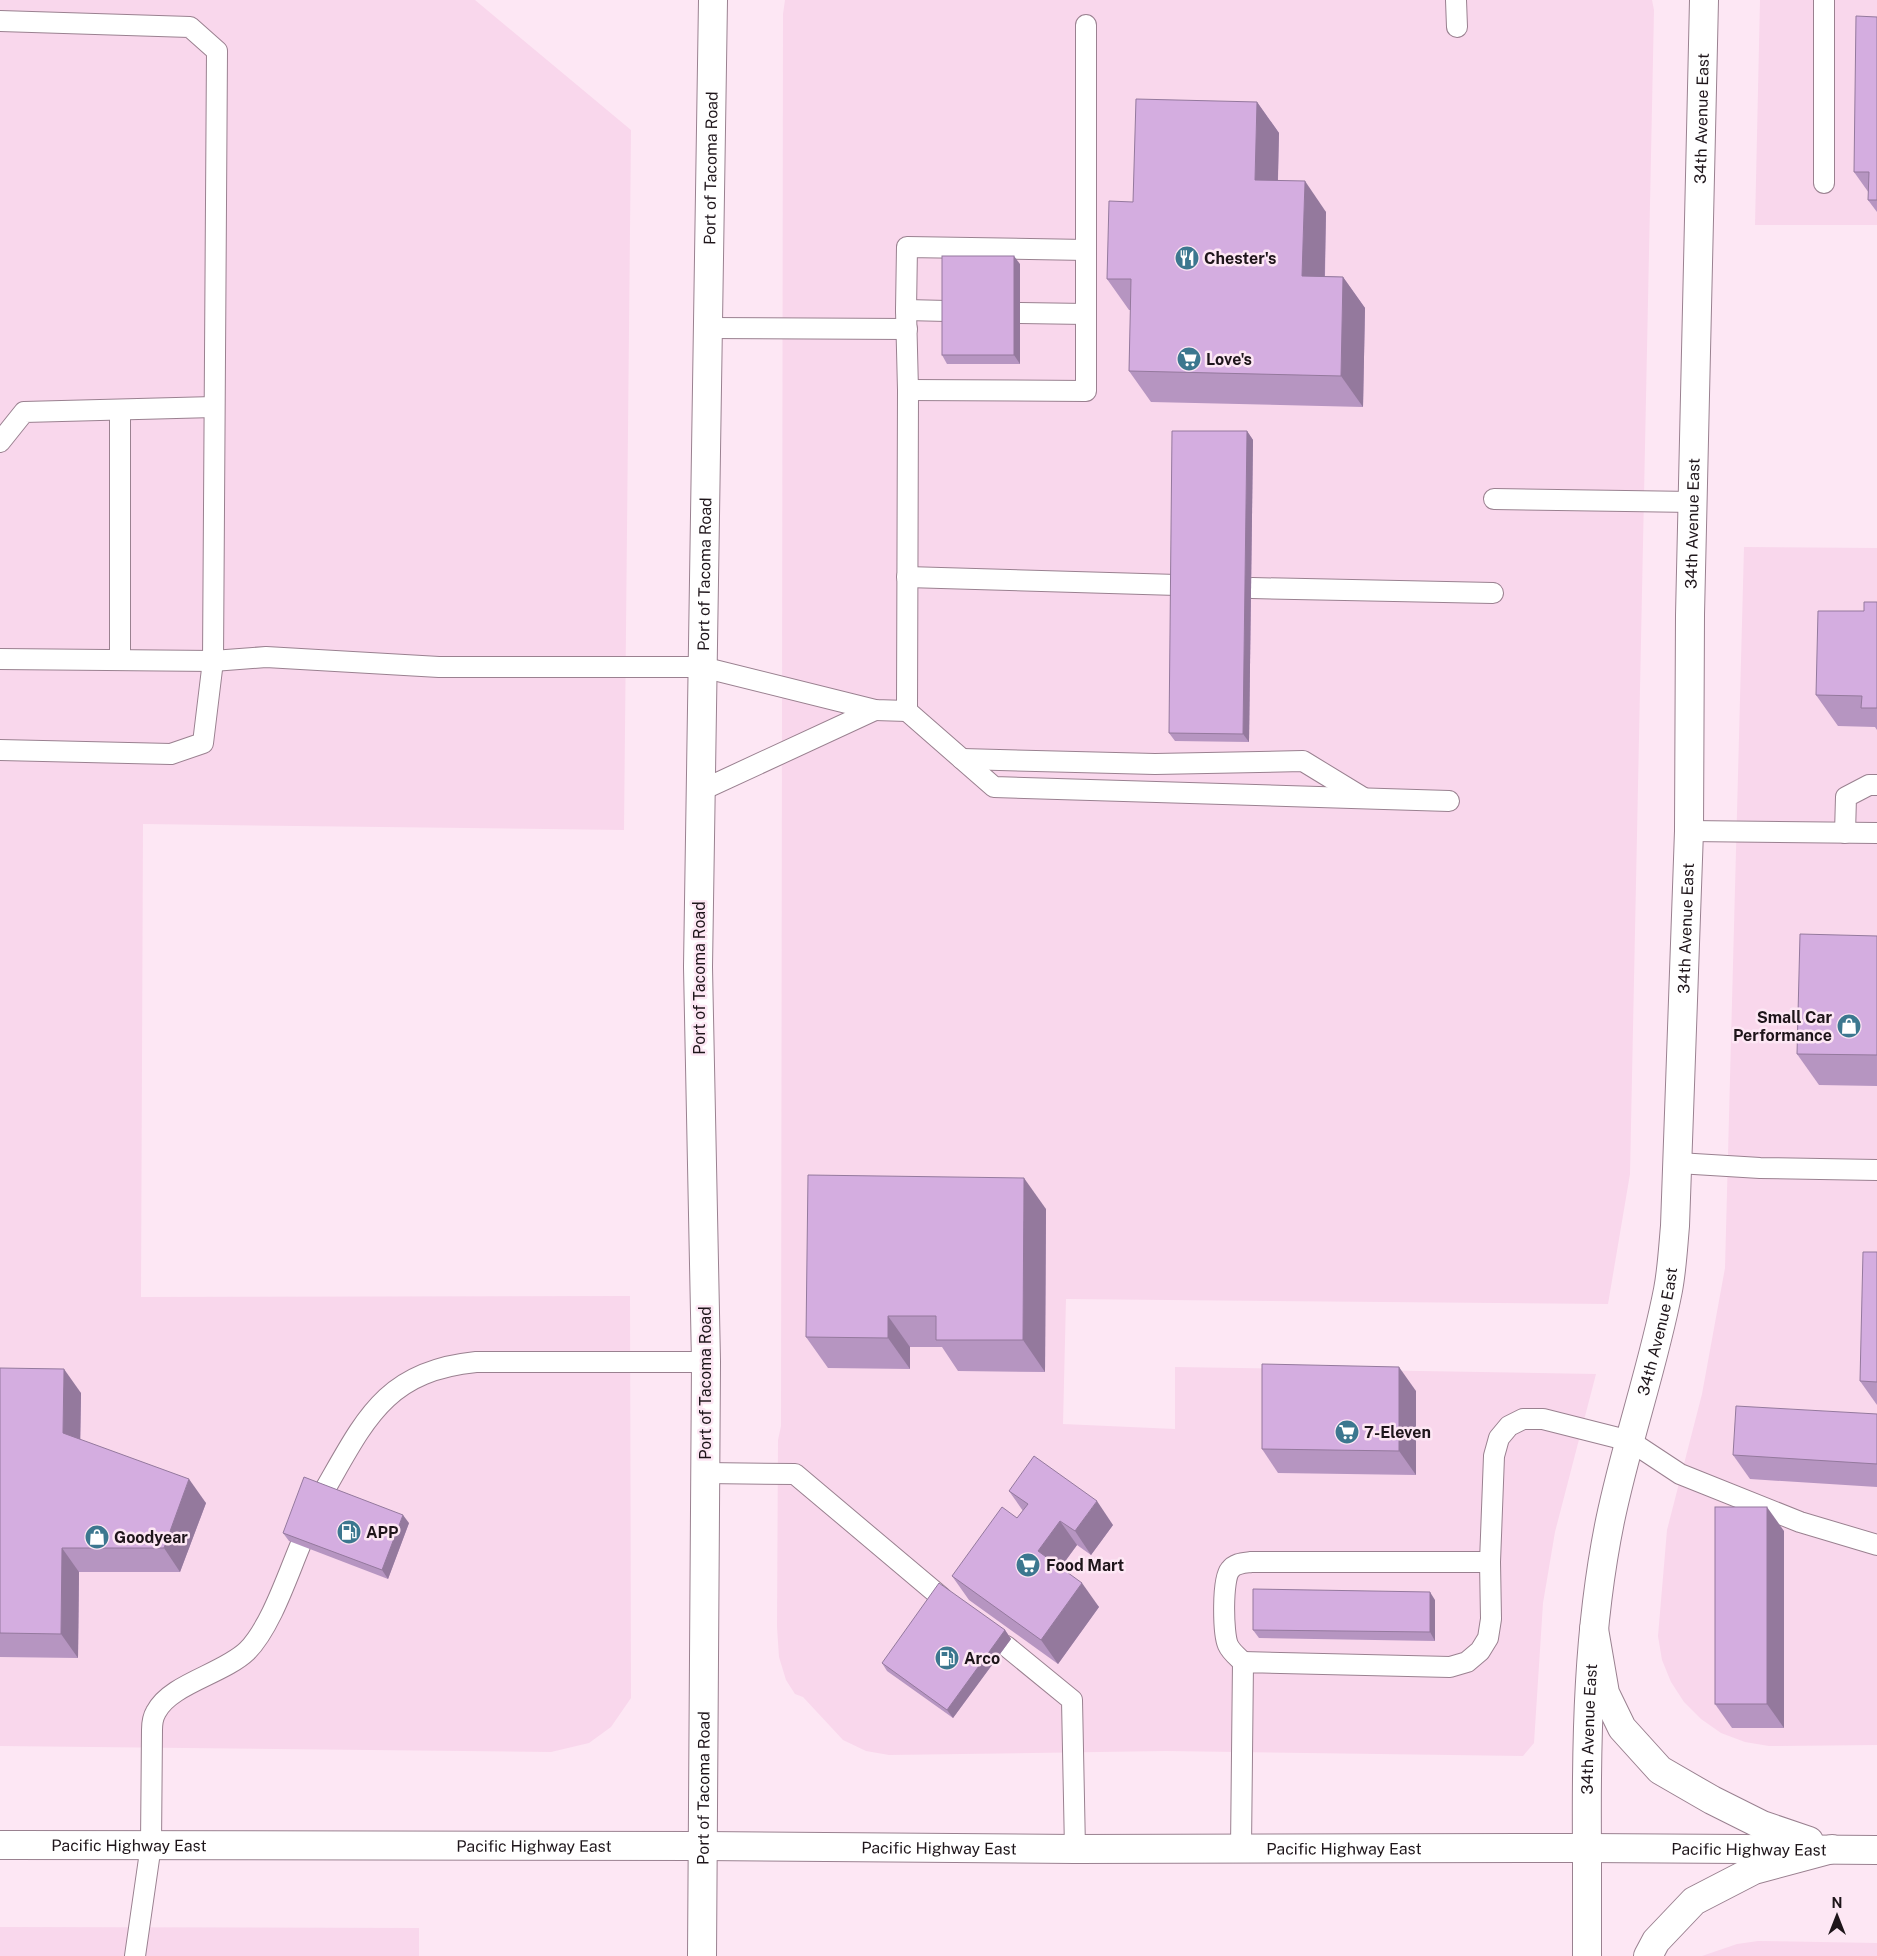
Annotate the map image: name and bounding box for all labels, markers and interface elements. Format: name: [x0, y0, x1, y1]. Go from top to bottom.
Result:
street label: 34th Avenue East: [1691, 53, 1713, 184]
street label: Port of Tacoma Road: [700, 91, 722, 245]
restaurant icon: Chester's: [1174, 245, 1200, 271]
place label: Chester's: [1204, 249, 1277, 268]
supermarket icon: Love's: [1176, 346, 1202, 372]
place label: Love's: [1206, 350, 1252, 369]
street label: 34th Avenue East: [1682, 458, 1704, 589]
street label: Port of Tacoma Road: [694, 497, 715, 651]
street label: 34th Avenue East: [1674, 862, 1698, 994]
street label: Port of Tacoma Road: [690, 901, 709, 1055]
place label: Small Car Performance: [1733, 1008, 1832, 1045]
shop icon: Small Car Performance: [1836, 1013, 1862, 1039]
street label: 34th Avenue East: [1634, 1266, 1681, 1398]
street label: Port of Tacoma Road: [696, 1306, 715, 1460]
supermarket icon: 7-Eleven: [1334, 1419, 1360, 1445]
place label: 7-Eleven: [1364, 1423, 1431, 1442]
fuel station icon: APP: [336, 1519, 362, 1545]
place label: APP: [366, 1523, 399, 1542]
shop icon: Goodyear: [84, 1524, 110, 1550]
place label: Goodyear: [114, 1528, 188, 1547]
supermarket icon: Food Mart: [1015, 1552, 1041, 1578]
place label: Food Mart: [1046, 1556, 1124, 1575]
fuel station icon: Arco: [934, 1645, 960, 1671]
place label: Arco: [964, 1649, 1000, 1668]
street label: 34th Avenue East: [1578, 1663, 1601, 1795]
street label: Port of Tacoma Road: [694, 1711, 714, 1865]
street label: Pacific Highway East: [51, 1836, 207, 1855]
street label: Pacific Highway East: [456, 1837, 612, 1856]
street label: Pacific Highway East: [861, 1838, 1017, 1859]
street label: Pacific Highway East: [1266, 1839, 1422, 1859]
street label: Pacific Highway East: [1671, 1840, 1827, 1860]
north arrow: [1812, 1891, 1862, 1941]
text: N: [1832, 1895, 1842, 1911]

